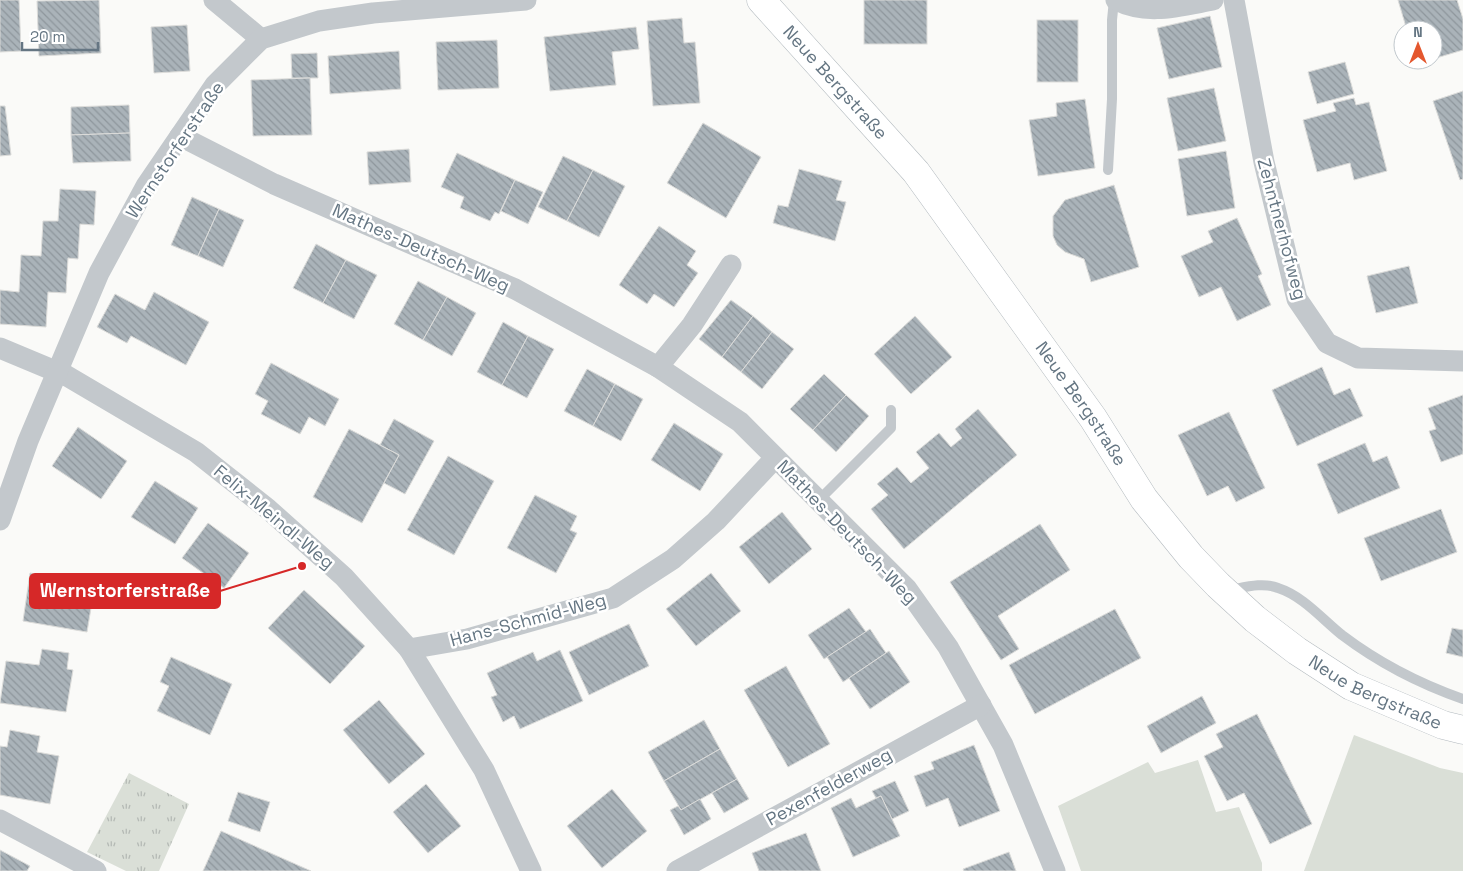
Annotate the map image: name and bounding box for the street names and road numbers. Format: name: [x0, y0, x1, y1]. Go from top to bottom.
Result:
street label: Neue Bergstraße: [778, 20, 893, 144]
street label: Wernstorferstraße: [120, 77, 229, 223]
street label: Zehntnerhofweg: [1253, 156, 1312, 302]
street label: Mathes-Deutsch-Weg: [329, 198, 513, 297]
street label: Neue Bergstraße: [1031, 337, 1132, 470]
street label: Mathes-Deutsch-Weg: [772, 455, 922, 609]
street label: Felix-Meindl-Weg: [209, 459, 339, 574]
street label: Hans-Schmid-Weg: [447, 588, 608, 651]
street label: Neue Bergstraße: [1305, 650, 1446, 734]
street label: Pexenfelderweg: [762, 743, 896, 831]

